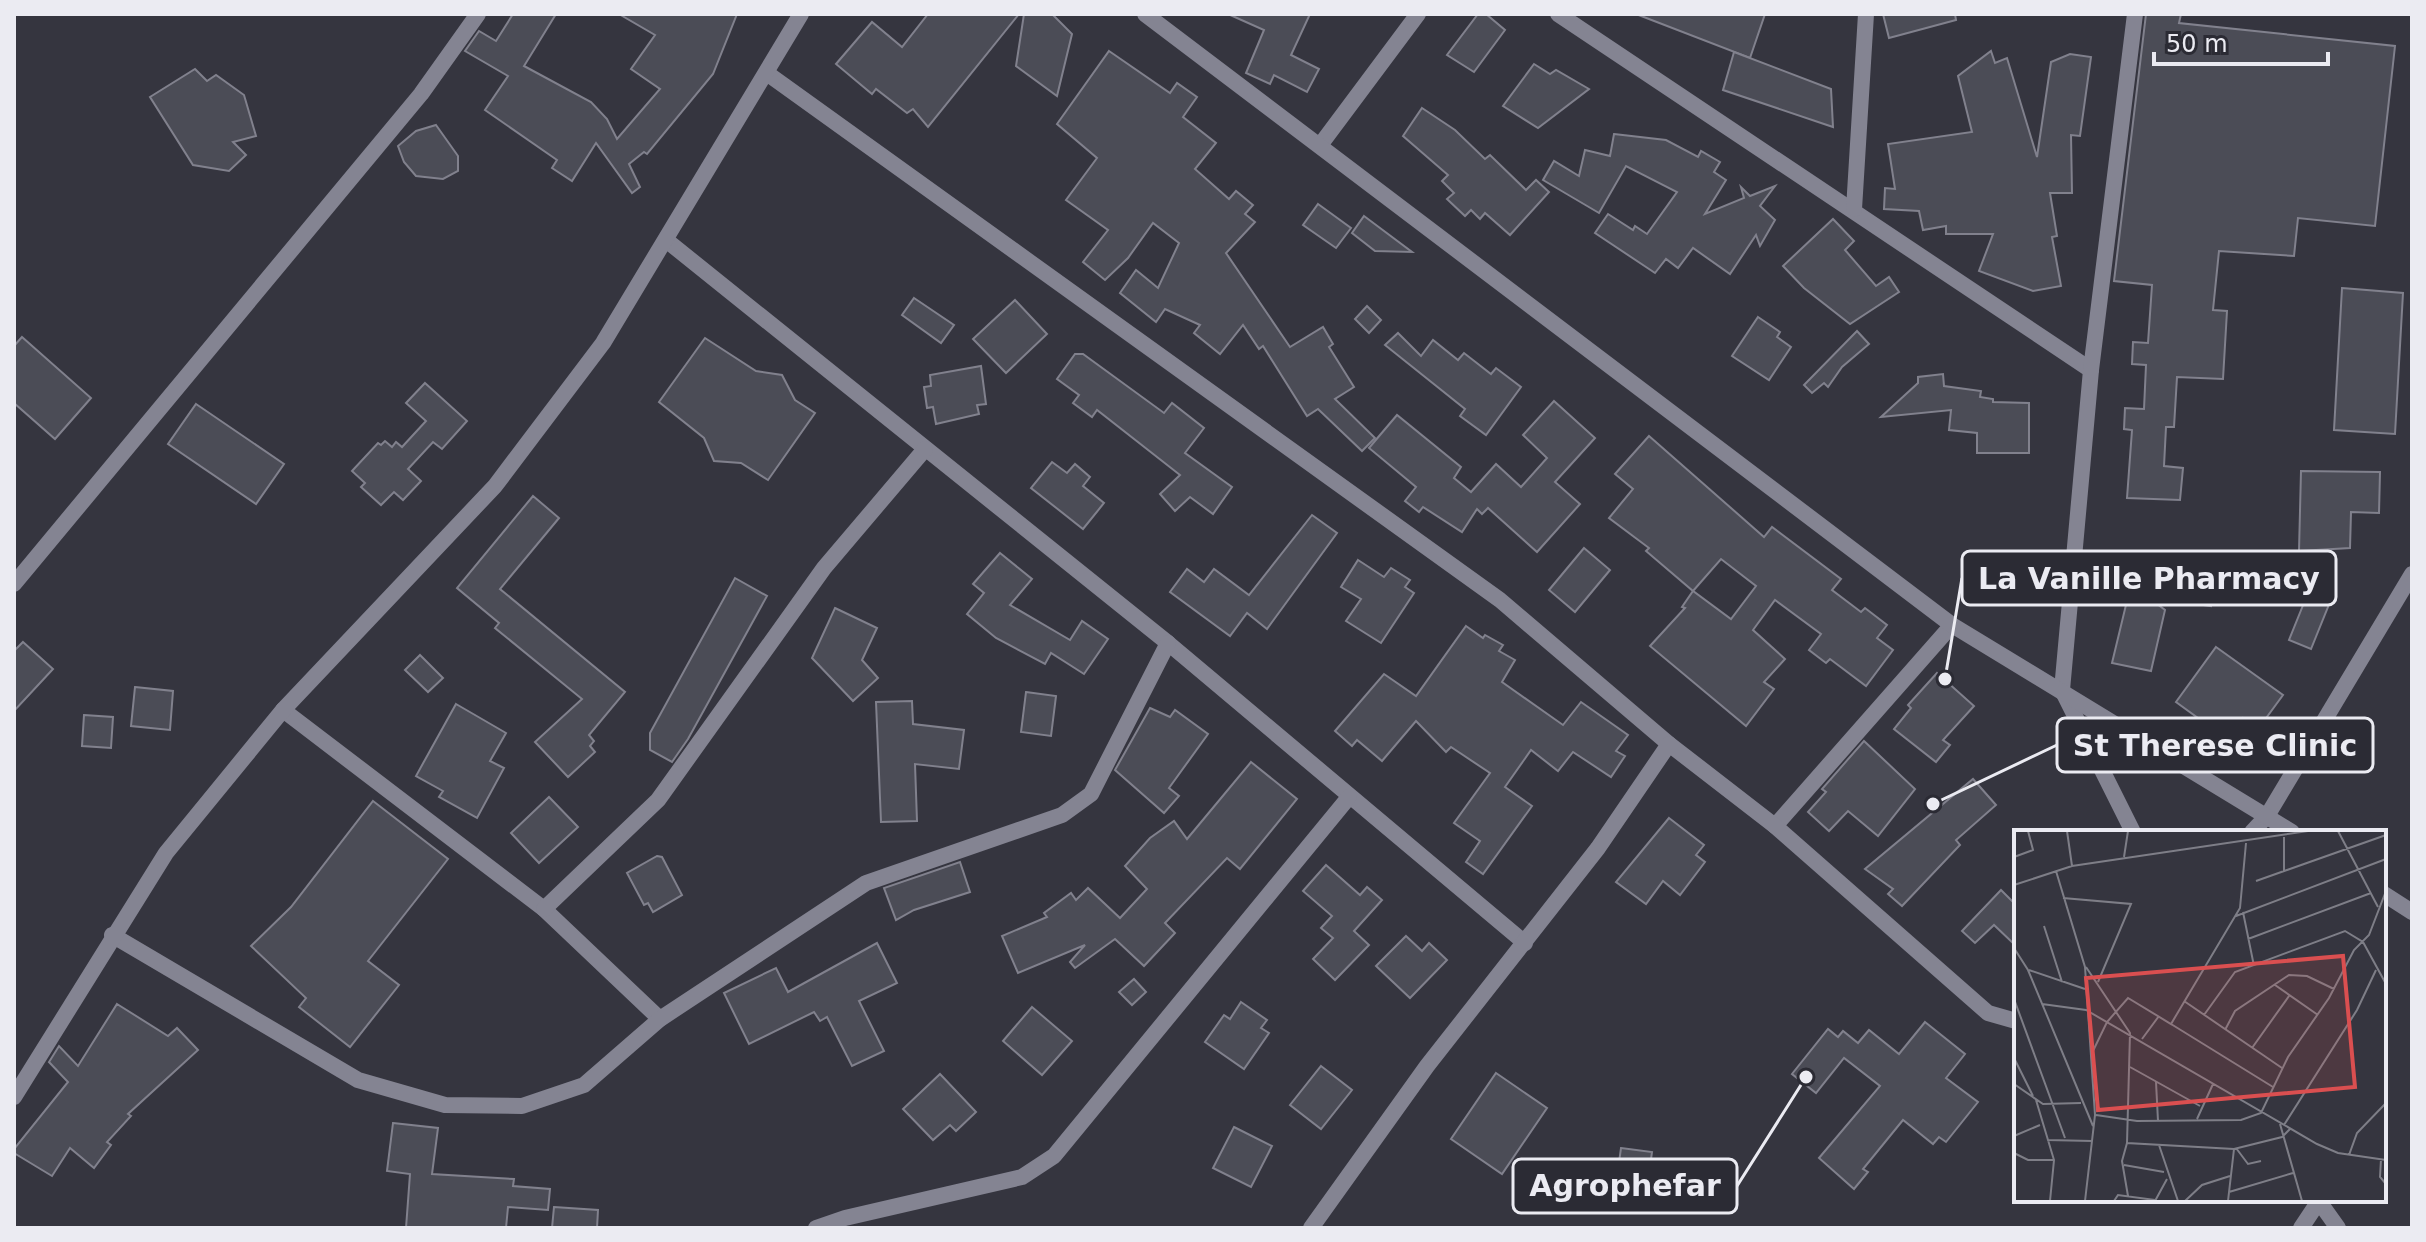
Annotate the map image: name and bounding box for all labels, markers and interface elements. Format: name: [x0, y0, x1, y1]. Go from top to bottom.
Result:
scale bar: [2154, 16, 2328, 66]
text: 50 m: [2166, 30, 2228, 58]
callout: La Vanille Pharmacy: [1962, 551, 2336, 605]
text: La Vanille Pharmacy: [1978, 561, 2320, 596]
callout: St Therese Clinic: [2057, 718, 2373, 772]
text: St Therese Clinic: [2073, 728, 2357, 763]
inset map: [2014, 830, 2386, 1202]
callout: Agrophefar: [1513, 1159, 1737, 1213]
text: Agrophefar: [1529, 1168, 1721, 1203]

